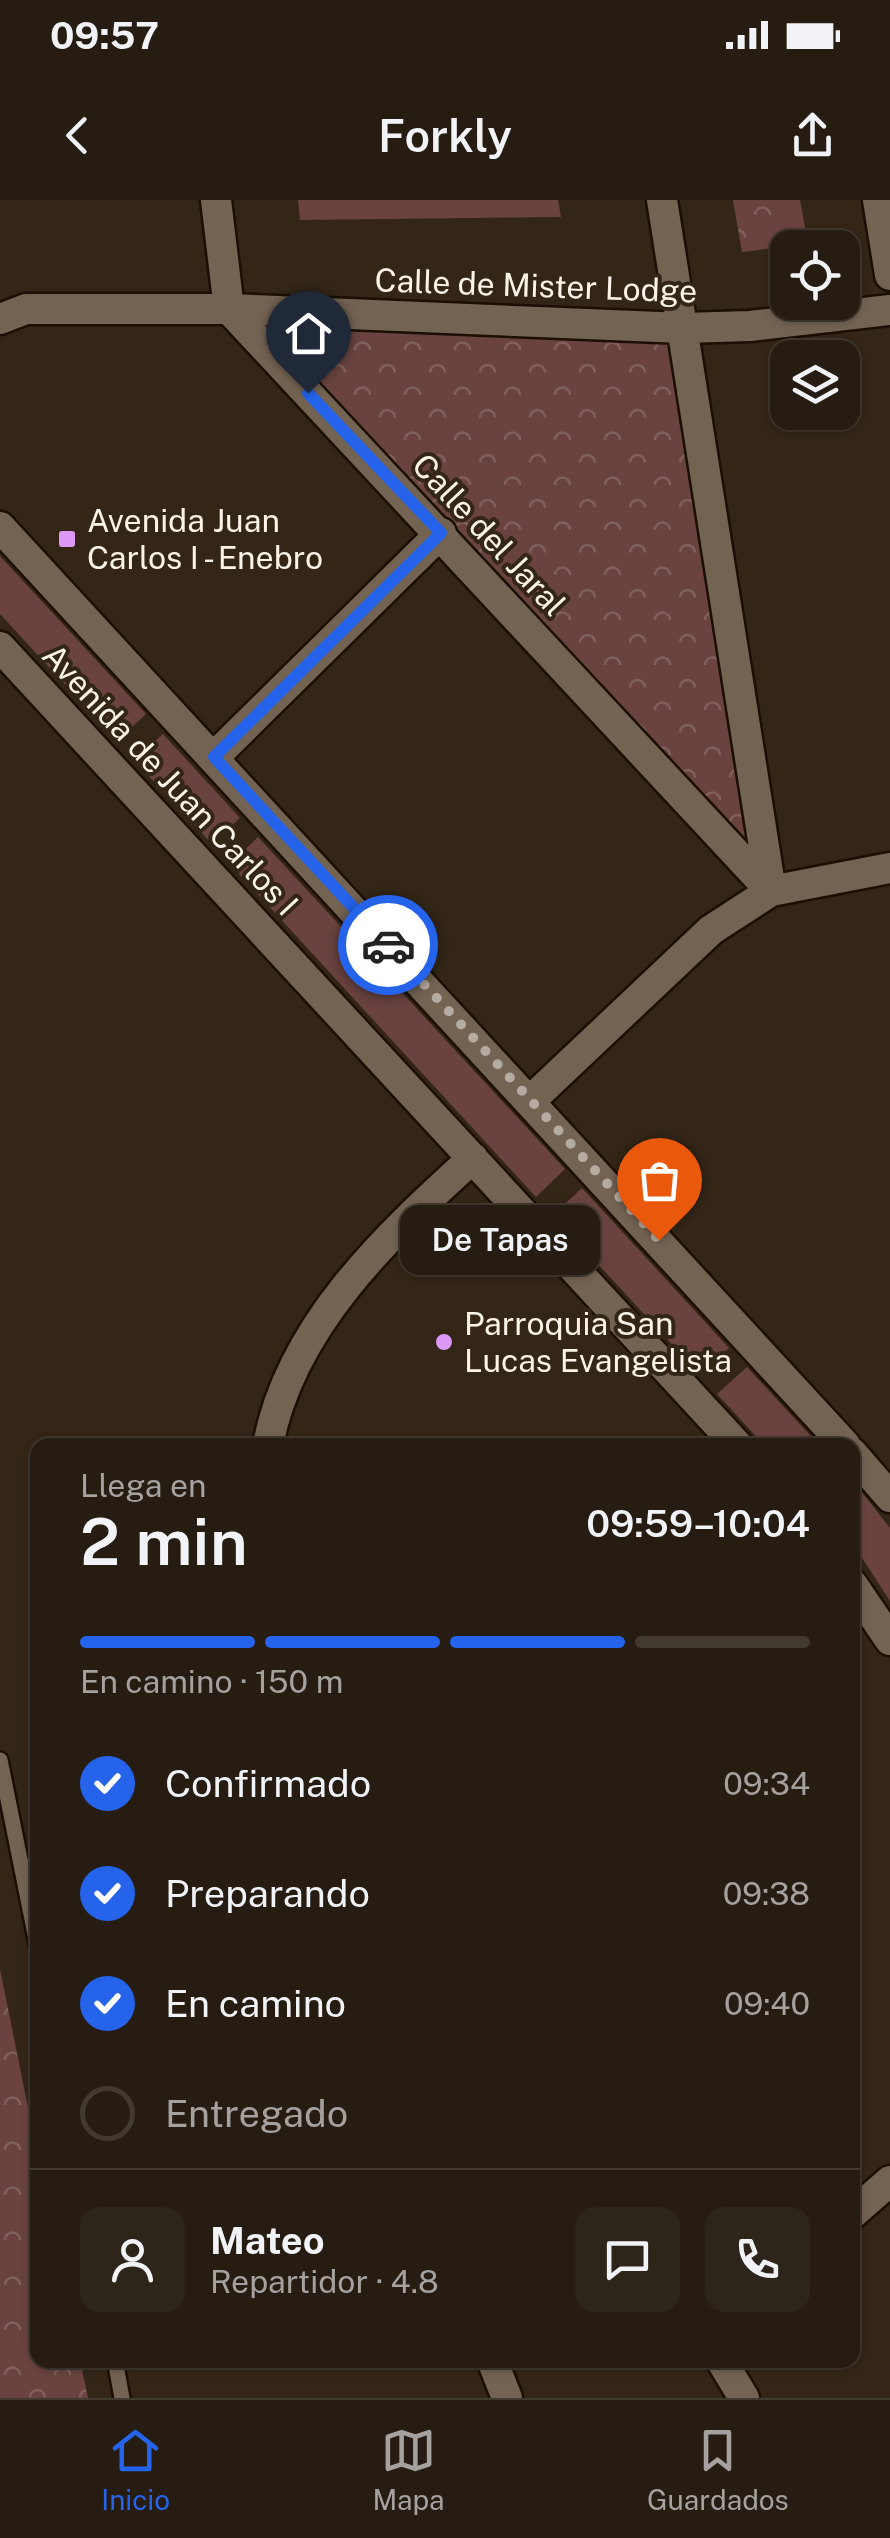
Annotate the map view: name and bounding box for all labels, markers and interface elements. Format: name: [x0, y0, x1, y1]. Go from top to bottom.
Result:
text: 09:57: [50, 13, 159, 58]
icon: back: [50, 108, 105, 163]
icon: share: [785, 108, 840, 163]
text: Forkly: [378, 109, 512, 162]
map controls: [770, 230, 860, 430]
button: locate: [770, 230, 860, 320]
street label: Calle de Mister Lodge: [374, 261, 698, 310]
pin: [266, 291, 351, 394]
icon: home: [281, 306, 336, 361]
button: layers: [770, 340, 860, 430]
street label: Calle del Jaral: [405, 446, 573, 623]
place label: Avenida Juan Carlos I - Enebro: [87, 502, 323, 576]
marker: Avenida Juan Carlos I - Enebro: [56, 528, 78, 550]
street label: Avenida de Juan Carlos I: [35, 637, 306, 923]
courier: [338, 895, 438, 995]
icon: car: [361, 918, 416, 973]
pin: [617, 1138, 702, 1241]
icon: bag: [632, 1153, 687, 1208]
callout: De Tapas: [399, 1205, 599, 1275]
text: De Tapas: [431, 1221, 569, 1258]
place label: Parroquia San Lucas Evangelista: [464, 1305, 732, 1379]
marker: Parroquia San Lucas Evangelista: [433, 1331, 455, 1353]
text: Llega en: [80, 1467, 206, 1504]
text: 09:59–10:04: [586, 1501, 810, 1546]
text: 2 min: [80, 1503, 248, 1580]
text: En camino · 150 m: [80, 1663, 344, 1700]
icon: check: [80, 1756, 135, 1811]
text: Confirmado: [165, 1761, 371, 1806]
text: 09:34: [723, 1765, 810, 1802]
icon: check: [80, 1866, 135, 1921]
text: Preparando: [165, 1871, 370, 1916]
text: 09:38: [723, 1875, 810, 1912]
icon: check: [80, 1976, 135, 2031]
text: En camino: [165, 1981, 346, 2026]
text: 09:40: [724, 1985, 810, 2022]
text: Entregado: [165, 2091, 348, 2136]
button: person: [80, 2207, 185, 2312]
button: chat: [575, 2207, 680, 2312]
button: phone: [705, 2207, 810, 2312]
text: Mateo: [210, 2218, 325, 2263]
text: Repartidor · 4.8: [210, 2263, 439, 2300]
tab: Inicio: [101, 2423, 170, 2516]
tab: Mapa: [372, 2423, 445, 2516]
tab: Guardados: [647, 2423, 789, 2516]

